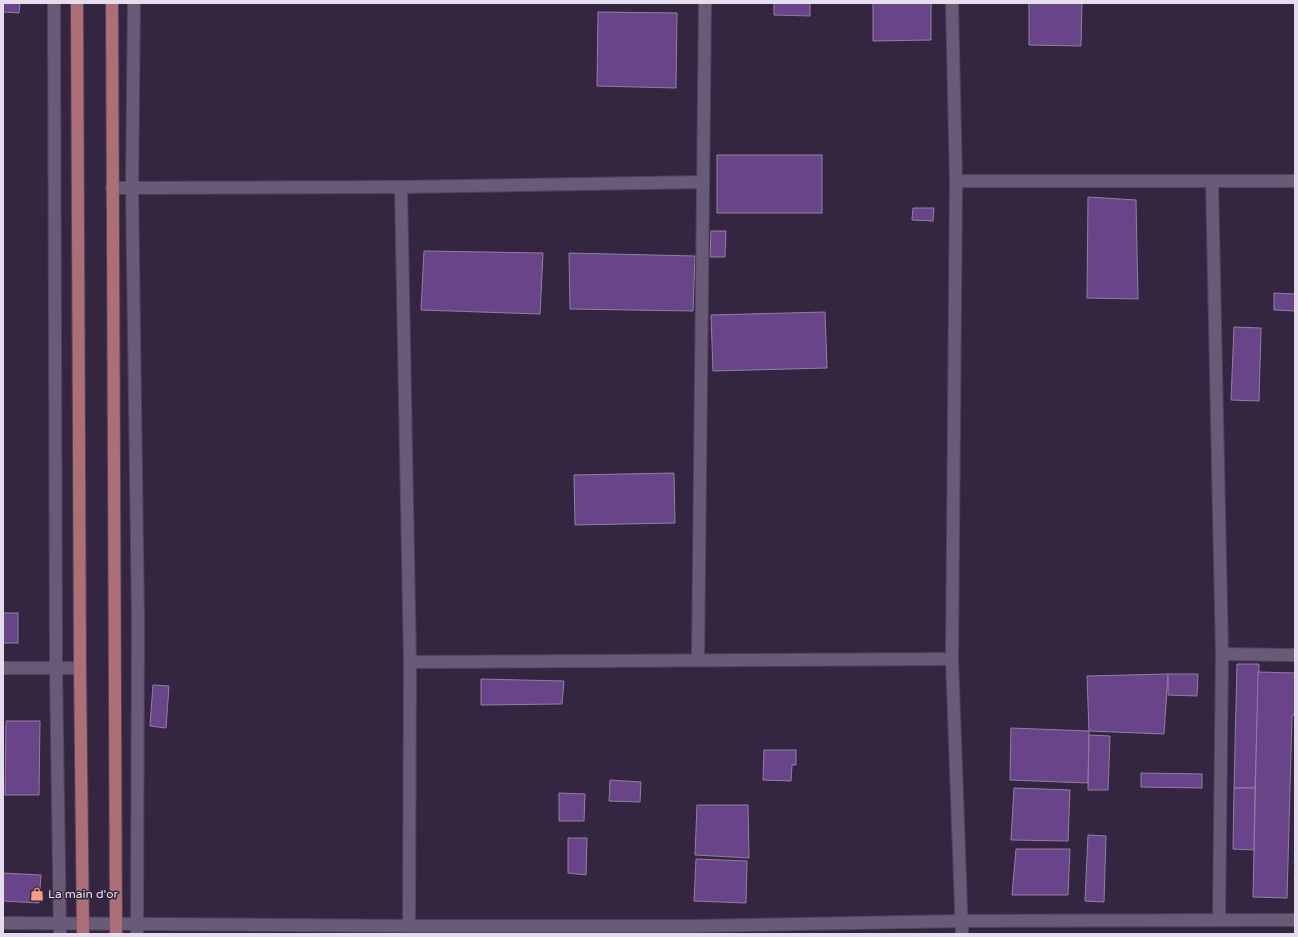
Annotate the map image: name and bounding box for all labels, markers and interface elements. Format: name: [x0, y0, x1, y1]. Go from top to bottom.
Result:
shop icon: La main d'or: [29, 886, 45, 902]
place label: La main d'or: [48, 887, 118, 901]

